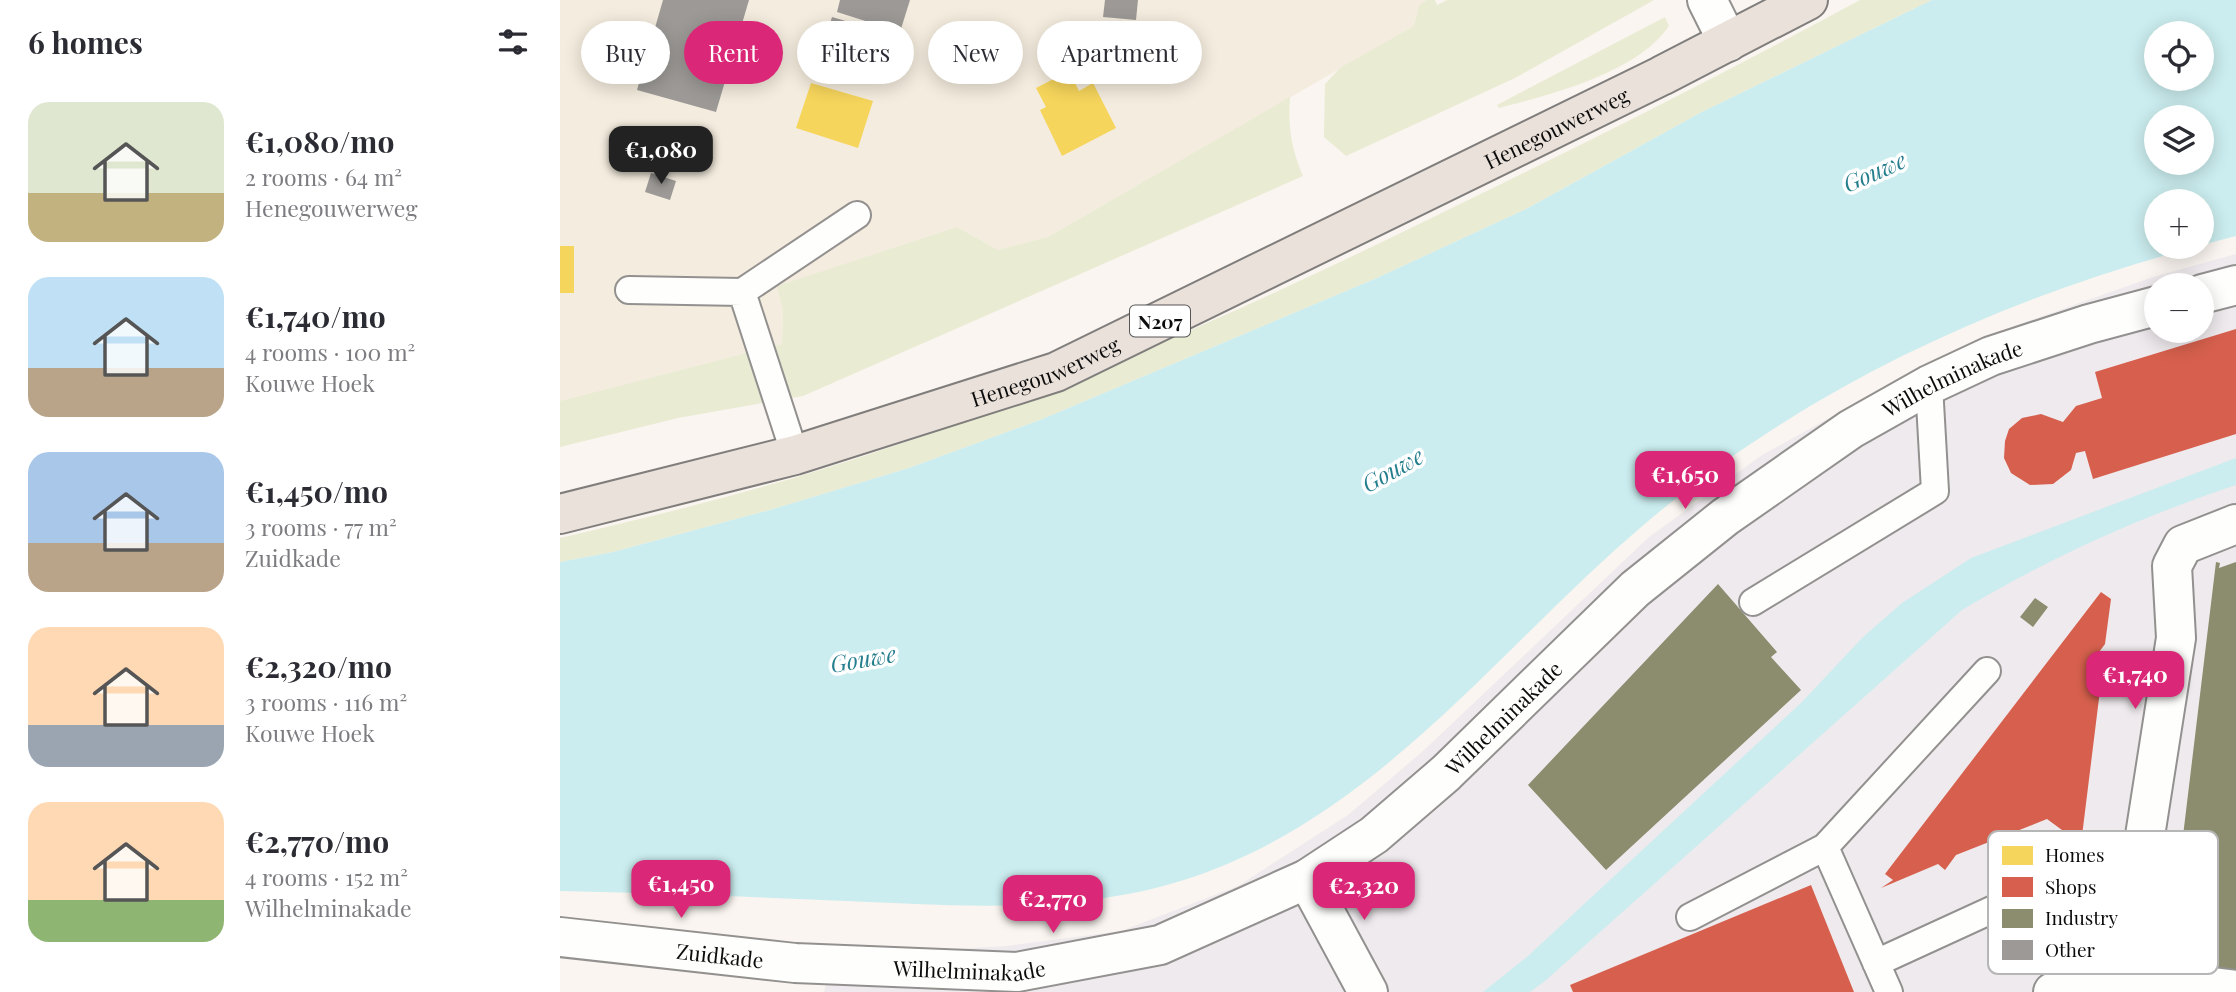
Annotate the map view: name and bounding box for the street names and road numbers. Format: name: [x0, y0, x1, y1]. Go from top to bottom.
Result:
street label: Henegouwerweg: [1479, 80, 1633, 175]
road number: N207: [1130, 306, 1190, 336]
street label: Henegouwerweg: [967, 329, 1124, 412]
street label: Wilhelminakade: [1876, 333, 2026, 423]
street label: Wilhelminakade: [1438, 654, 1567, 781]
street label: Zuidkade: [675, 936, 765, 973]
street label: Wilhelminakade: [892, 953, 1048, 987]

